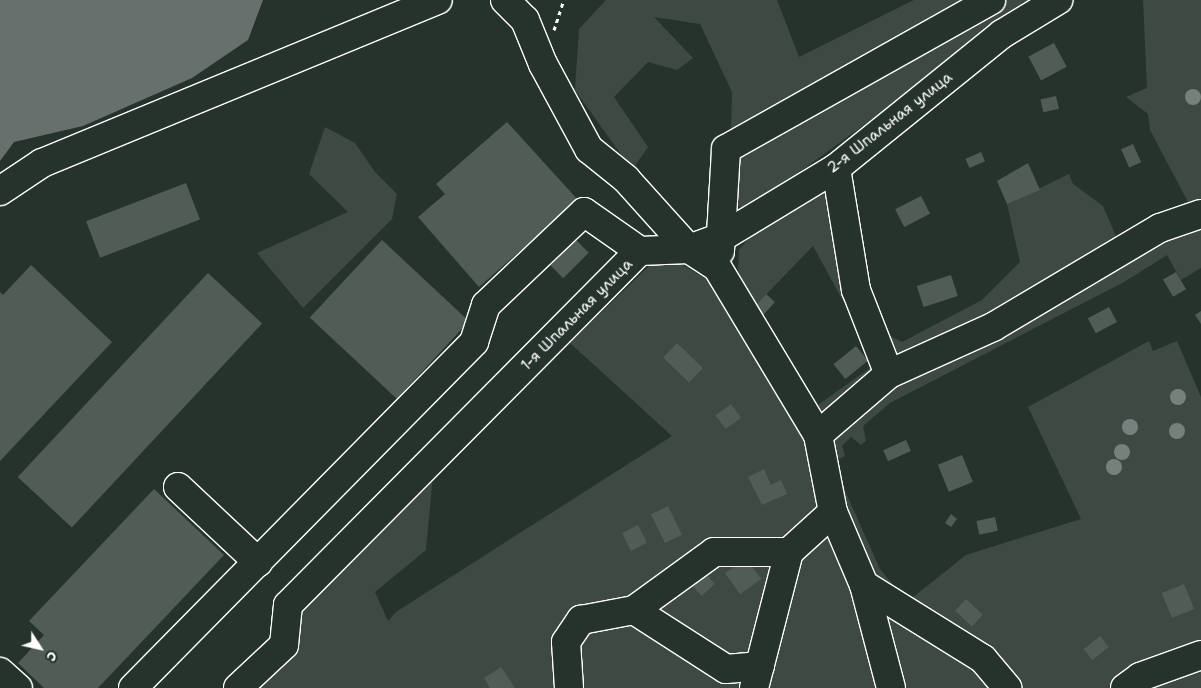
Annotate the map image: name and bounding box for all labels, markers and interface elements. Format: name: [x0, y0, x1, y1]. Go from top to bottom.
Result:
street label: 2-я Шпальная улица: [824, 69, 956, 177]
street label: 1-я Шпальная улица: [518, 256, 636, 374]
north arrow: [15, 623, 65, 673]
text: С: [42, 648, 62, 665]

